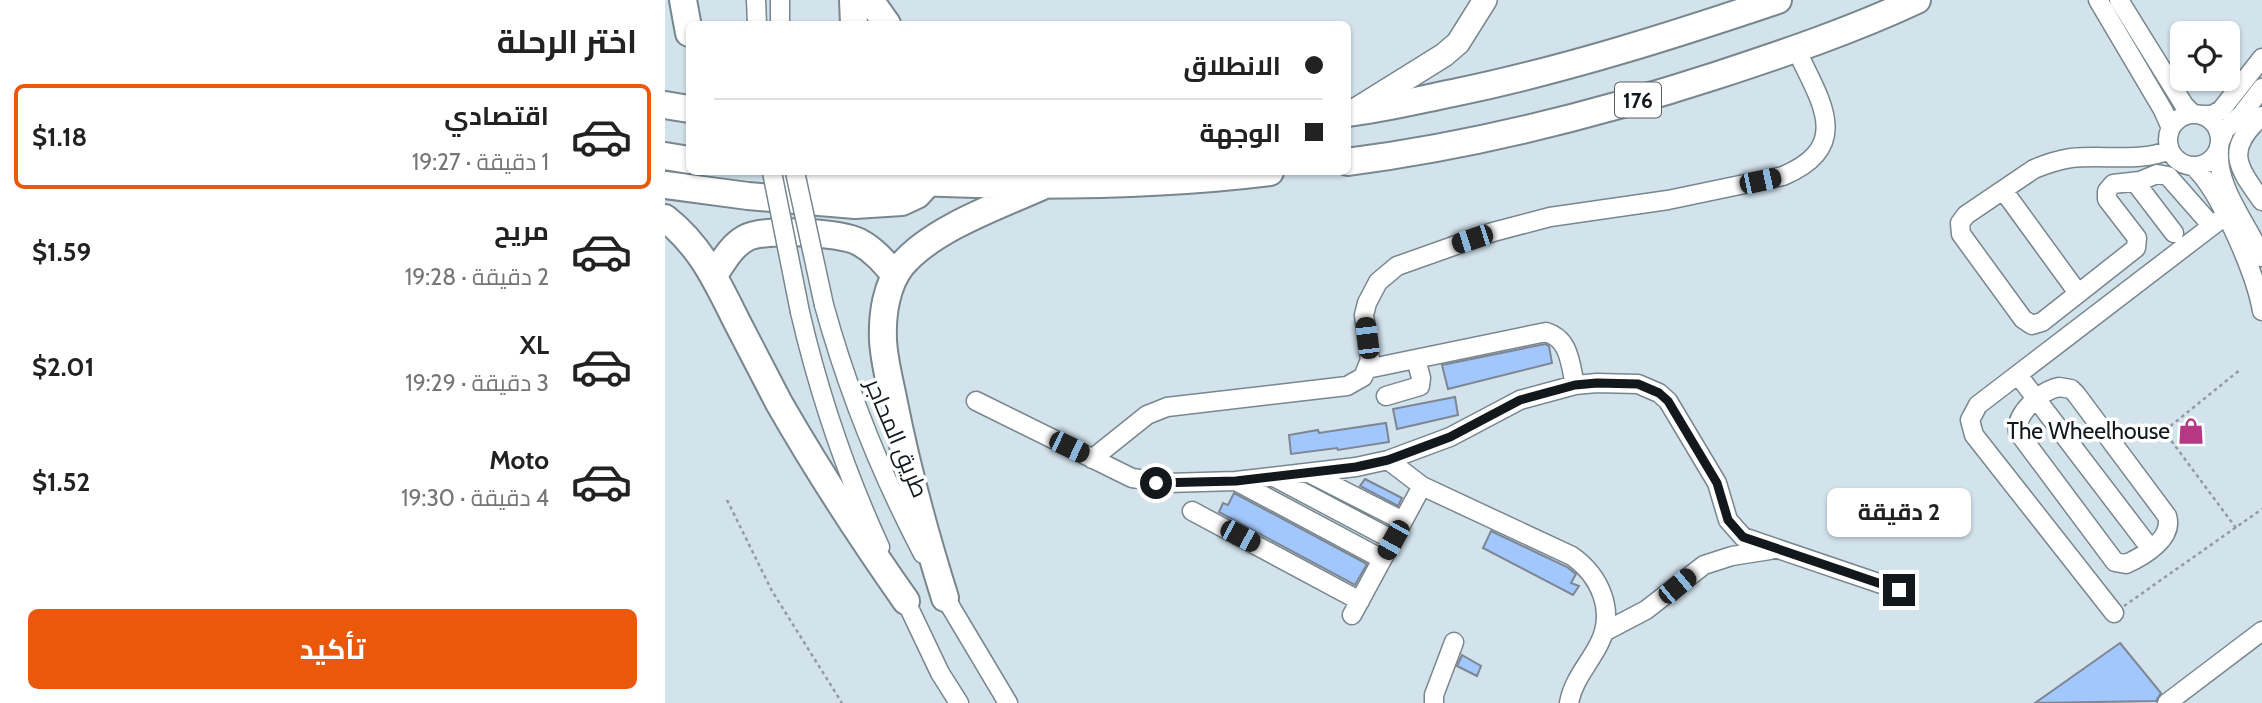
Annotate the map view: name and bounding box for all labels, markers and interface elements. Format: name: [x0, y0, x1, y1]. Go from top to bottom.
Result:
map controls: [2170, 21, 2240, 91]
button: locate: [2170, 21, 2240, 91]
text: اختر الرحلة: [497, 22, 637, 61]
text: الانطلاق: [1183, 50, 1281, 82]
road number: 176: [1615, 82, 1661, 118]
text: اقتصادي: [444, 100, 549, 132]
icon: car: [570, 105, 633, 168]
text: الوجهة: [1200, 117, 1281, 149]
text: $1.18: [32, 121, 87, 153]
text: 1 دقيقة · 19:27: [412, 148, 549, 176]
car: [1738, 166, 1783, 196]
text: مريح: [494, 215, 549, 247]
icon: car: [570, 220, 633, 283]
car: [1449, 223, 1496, 255]
text: $1.59: [32, 236, 91, 268]
text: 2 دقيقة · 19:28: [405, 263, 549, 291]
car: [1355, 316, 1380, 360]
text: XL: [520, 329, 549, 361]
icon: car: [570, 335, 633, 398]
text: $2.01: [32, 351, 94, 383]
text: 3 دقيقة · 19:29: [405, 369, 549, 397]
street label: طريق المحاجر: [859, 373, 935, 502]
shop icon: The Wheelhouse: [2176, 416, 2206, 446]
place label: The Wheelhouse: [2007, 417, 2170, 445]
car: [1046, 428, 1093, 466]
text: Moto: [489, 444, 549, 476]
icon: car: [570, 450, 633, 513]
text: $1.52: [32, 466, 90, 498]
route start: [1140, 467, 1172, 499]
text: 4 دقيقة · 19:30: [401, 484, 549, 512]
callout: 2 دقيقة: [1827, 489, 1971, 538]
text: 2 دقيقة: [1858, 498, 1940, 526]
car: [1217, 517, 1264, 555]
car: [1374, 517, 1413, 563]
car: [1655, 564, 1700, 608]
route end: [1883, 574, 1915, 606]
button: تأكيد: [28, 609, 637, 689]

